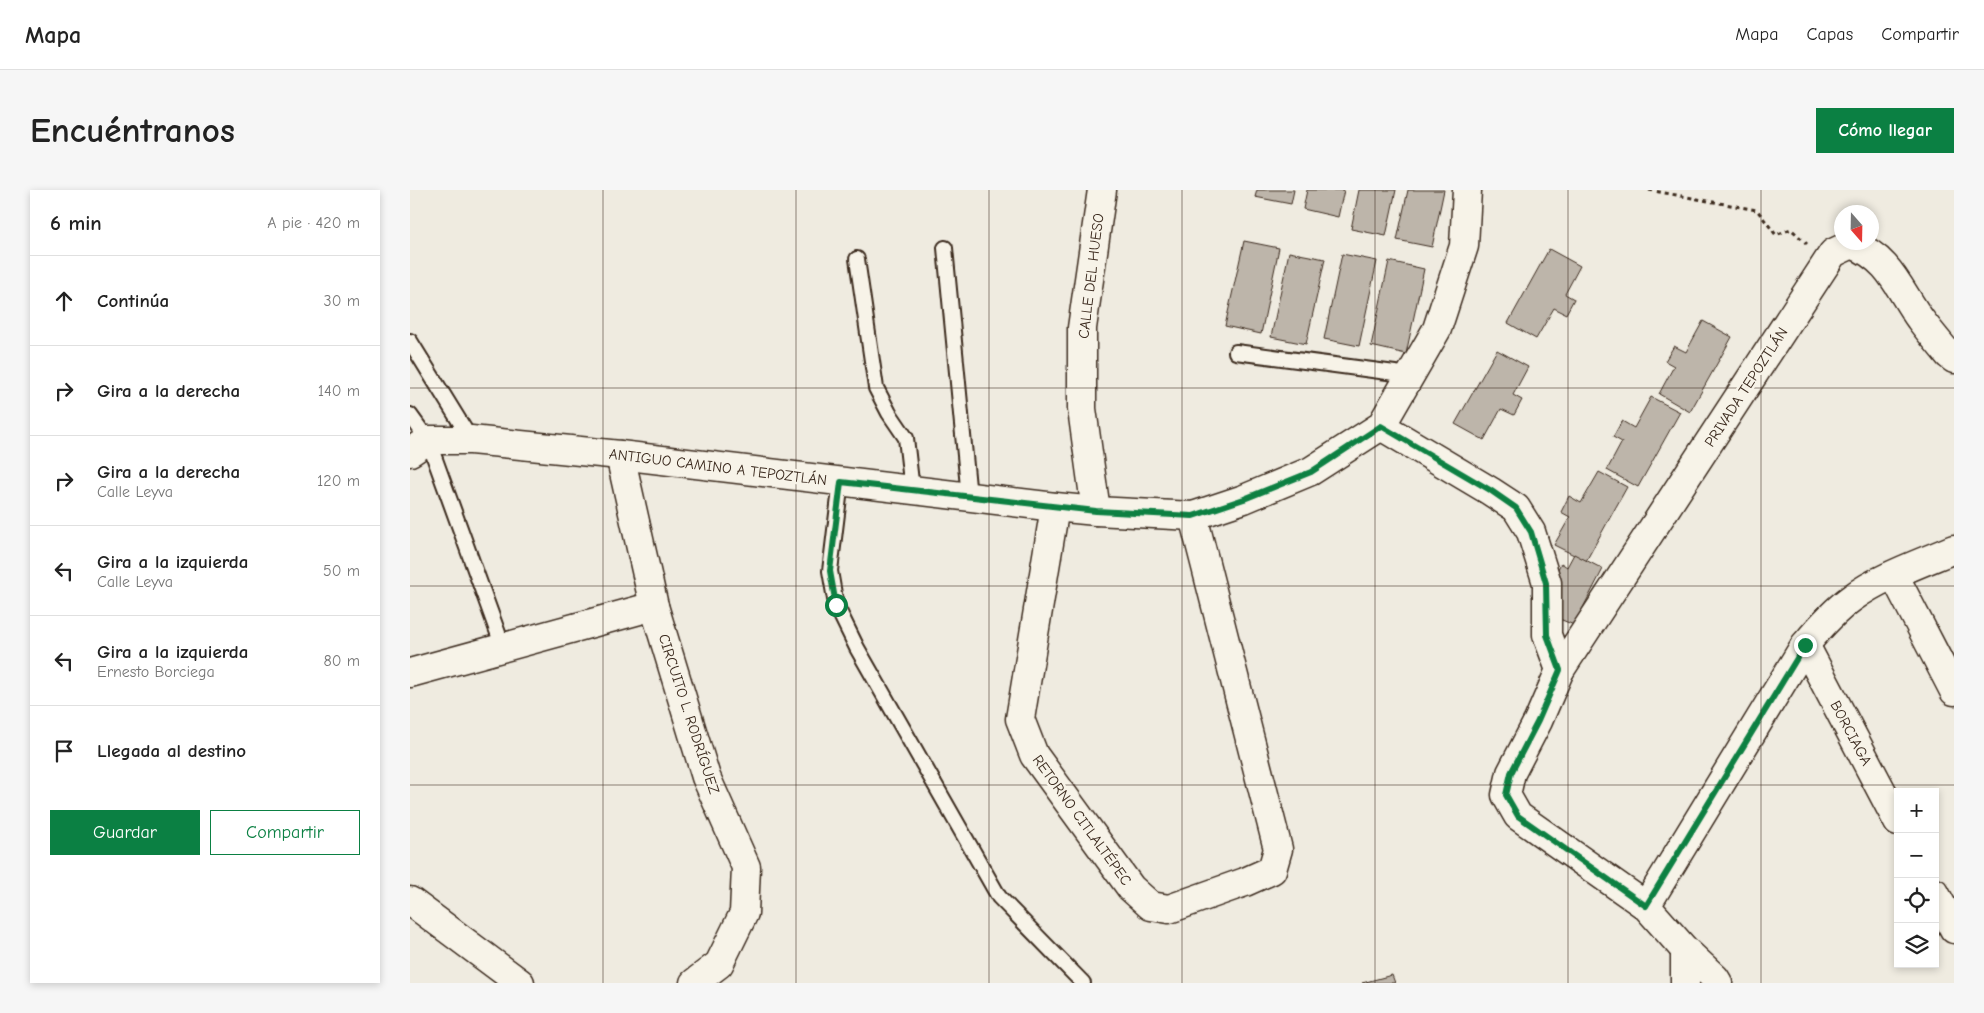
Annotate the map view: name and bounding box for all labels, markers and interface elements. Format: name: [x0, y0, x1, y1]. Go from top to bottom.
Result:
text: Mapa: [25, 21, 81, 49]
text: Mapa: [1735, 24, 1778, 45]
text: Capas: [1806, 24, 1853, 45]
text: Compartir: [1881, 24, 1959, 45]
button: Cómo llegar: [1816, 108, 1954, 153]
text: Encuéntranos: [30, 110, 235, 151]
north arrow: [1834, 205, 1879, 250]
text: 6 min: [50, 211, 102, 235]
street label: CALLE DEL HUESO: [1074, 212, 1108, 340]
text: A pie · 420 m: [267, 214, 360, 232]
icon: ahead: [50, 287, 78, 315]
text: Continúa: [97, 290, 169, 312]
text: 30 m: [324, 292, 360, 310]
street label: PRIVADA TEPOZTLÁN: [1700, 323, 1791, 450]
icon: right: [50, 377, 78, 405]
text: Gira a la derecha: [97, 380, 240, 402]
text: 140 m: [318, 382, 360, 400]
street label: ANTIGUO CAMINO A TEPOZTLÁN: [608, 444, 828, 489]
text: Gira a la derecha: [97, 461, 240, 483]
icon: right: [50, 467, 78, 495]
text: 120 m: [317, 472, 360, 490]
text: Calle Leyva: [97, 483, 173, 501]
text: Gira a la izquierda: [97, 551, 248, 573]
icon: left: [50, 557, 78, 585]
text: 50 m: [323, 562, 360, 580]
text: Calle Leyva: [97, 573, 173, 591]
route start: [825, 594, 848, 617]
street label: CIRCUITO L. RODRÍGUEZ: [655, 631, 724, 797]
route end: [1794, 634, 1817, 657]
text: Gira a la izquierda: [97, 641, 248, 663]
icon: left: [50, 647, 78, 675]
text: 80 m: [323, 652, 360, 670]
text: Ernesto Borciega: [97, 663, 215, 681]
street label: BORCIAGA: [1826, 697, 1876, 769]
icon: arrive: [50, 737, 78, 765]
text: Llegada al destino: [97, 740, 246, 762]
street label: RETORNO CITLALTÉPEC: [1029, 751, 1136, 889]
map controls: [1894, 788, 1939, 968]
button: +: [1894, 788, 1939, 833]
button: Guardar: [50, 810, 200, 855]
button: Compartir: [210, 810, 360, 855]
button: −: [1894, 833, 1939, 878]
button: locate: [1894, 878, 1939, 923]
button: layers: [1894, 923, 1939, 968]

